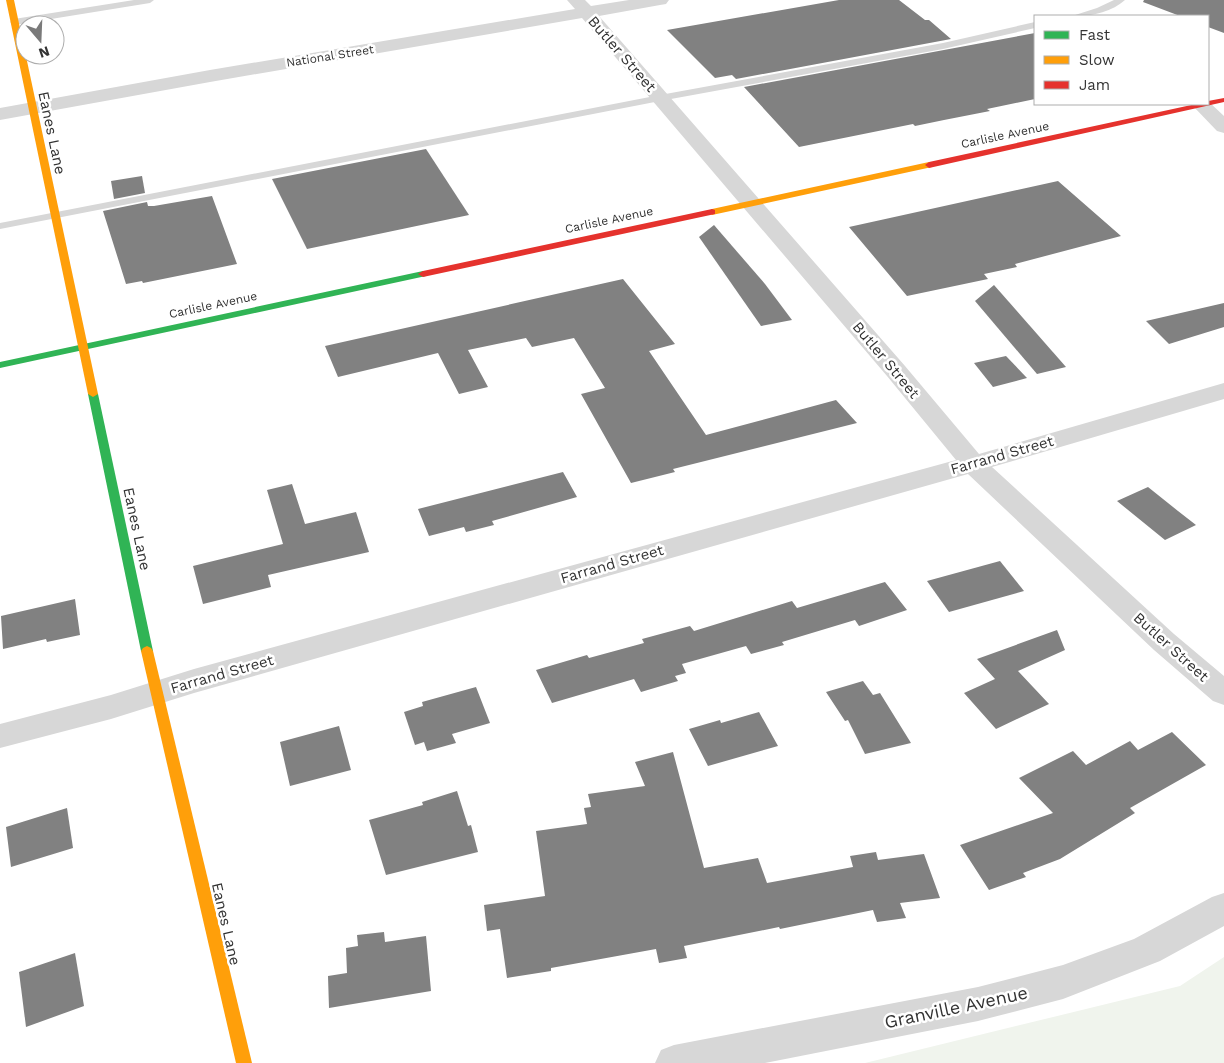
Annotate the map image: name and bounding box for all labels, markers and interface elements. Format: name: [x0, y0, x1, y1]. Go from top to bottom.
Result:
street label: Butler Street: [584, 12, 660, 96]
north arrow: [15, 15, 65, 65]
legend: [1034, 15, 1209, 105]
text: Fast: [1079, 26, 1111, 44]
street label: National Street: [285, 42, 375, 70]
text: N: [37, 43, 52, 62]
text: Slow: [1079, 51, 1115, 69]
text: Jam: [1079, 76, 1110, 94]
street label: Eanes Lane: [34, 90, 70, 176]
street label: Carlisle Avenue: [960, 119, 1050, 151]
street label: Carlisle Avenue: [564, 204, 654, 236]
street label: Carlisle Avenue: [168, 289, 258, 321]
street label: Butler Street: [849, 318, 924, 403]
street label: Farrand Street: [948, 431, 1056, 478]
street label: Eanes Lane: [119, 486, 155, 572]
street label: Farrand Street: [558, 540, 666, 587]
street label: Butler Street: [1130, 609, 1213, 686]
street label: Farrand Street: [168, 650, 276, 697]
street label: Eanes Lane: [208, 881, 244, 967]
street label: Granville Avenue: [882, 982, 1030, 1032]

